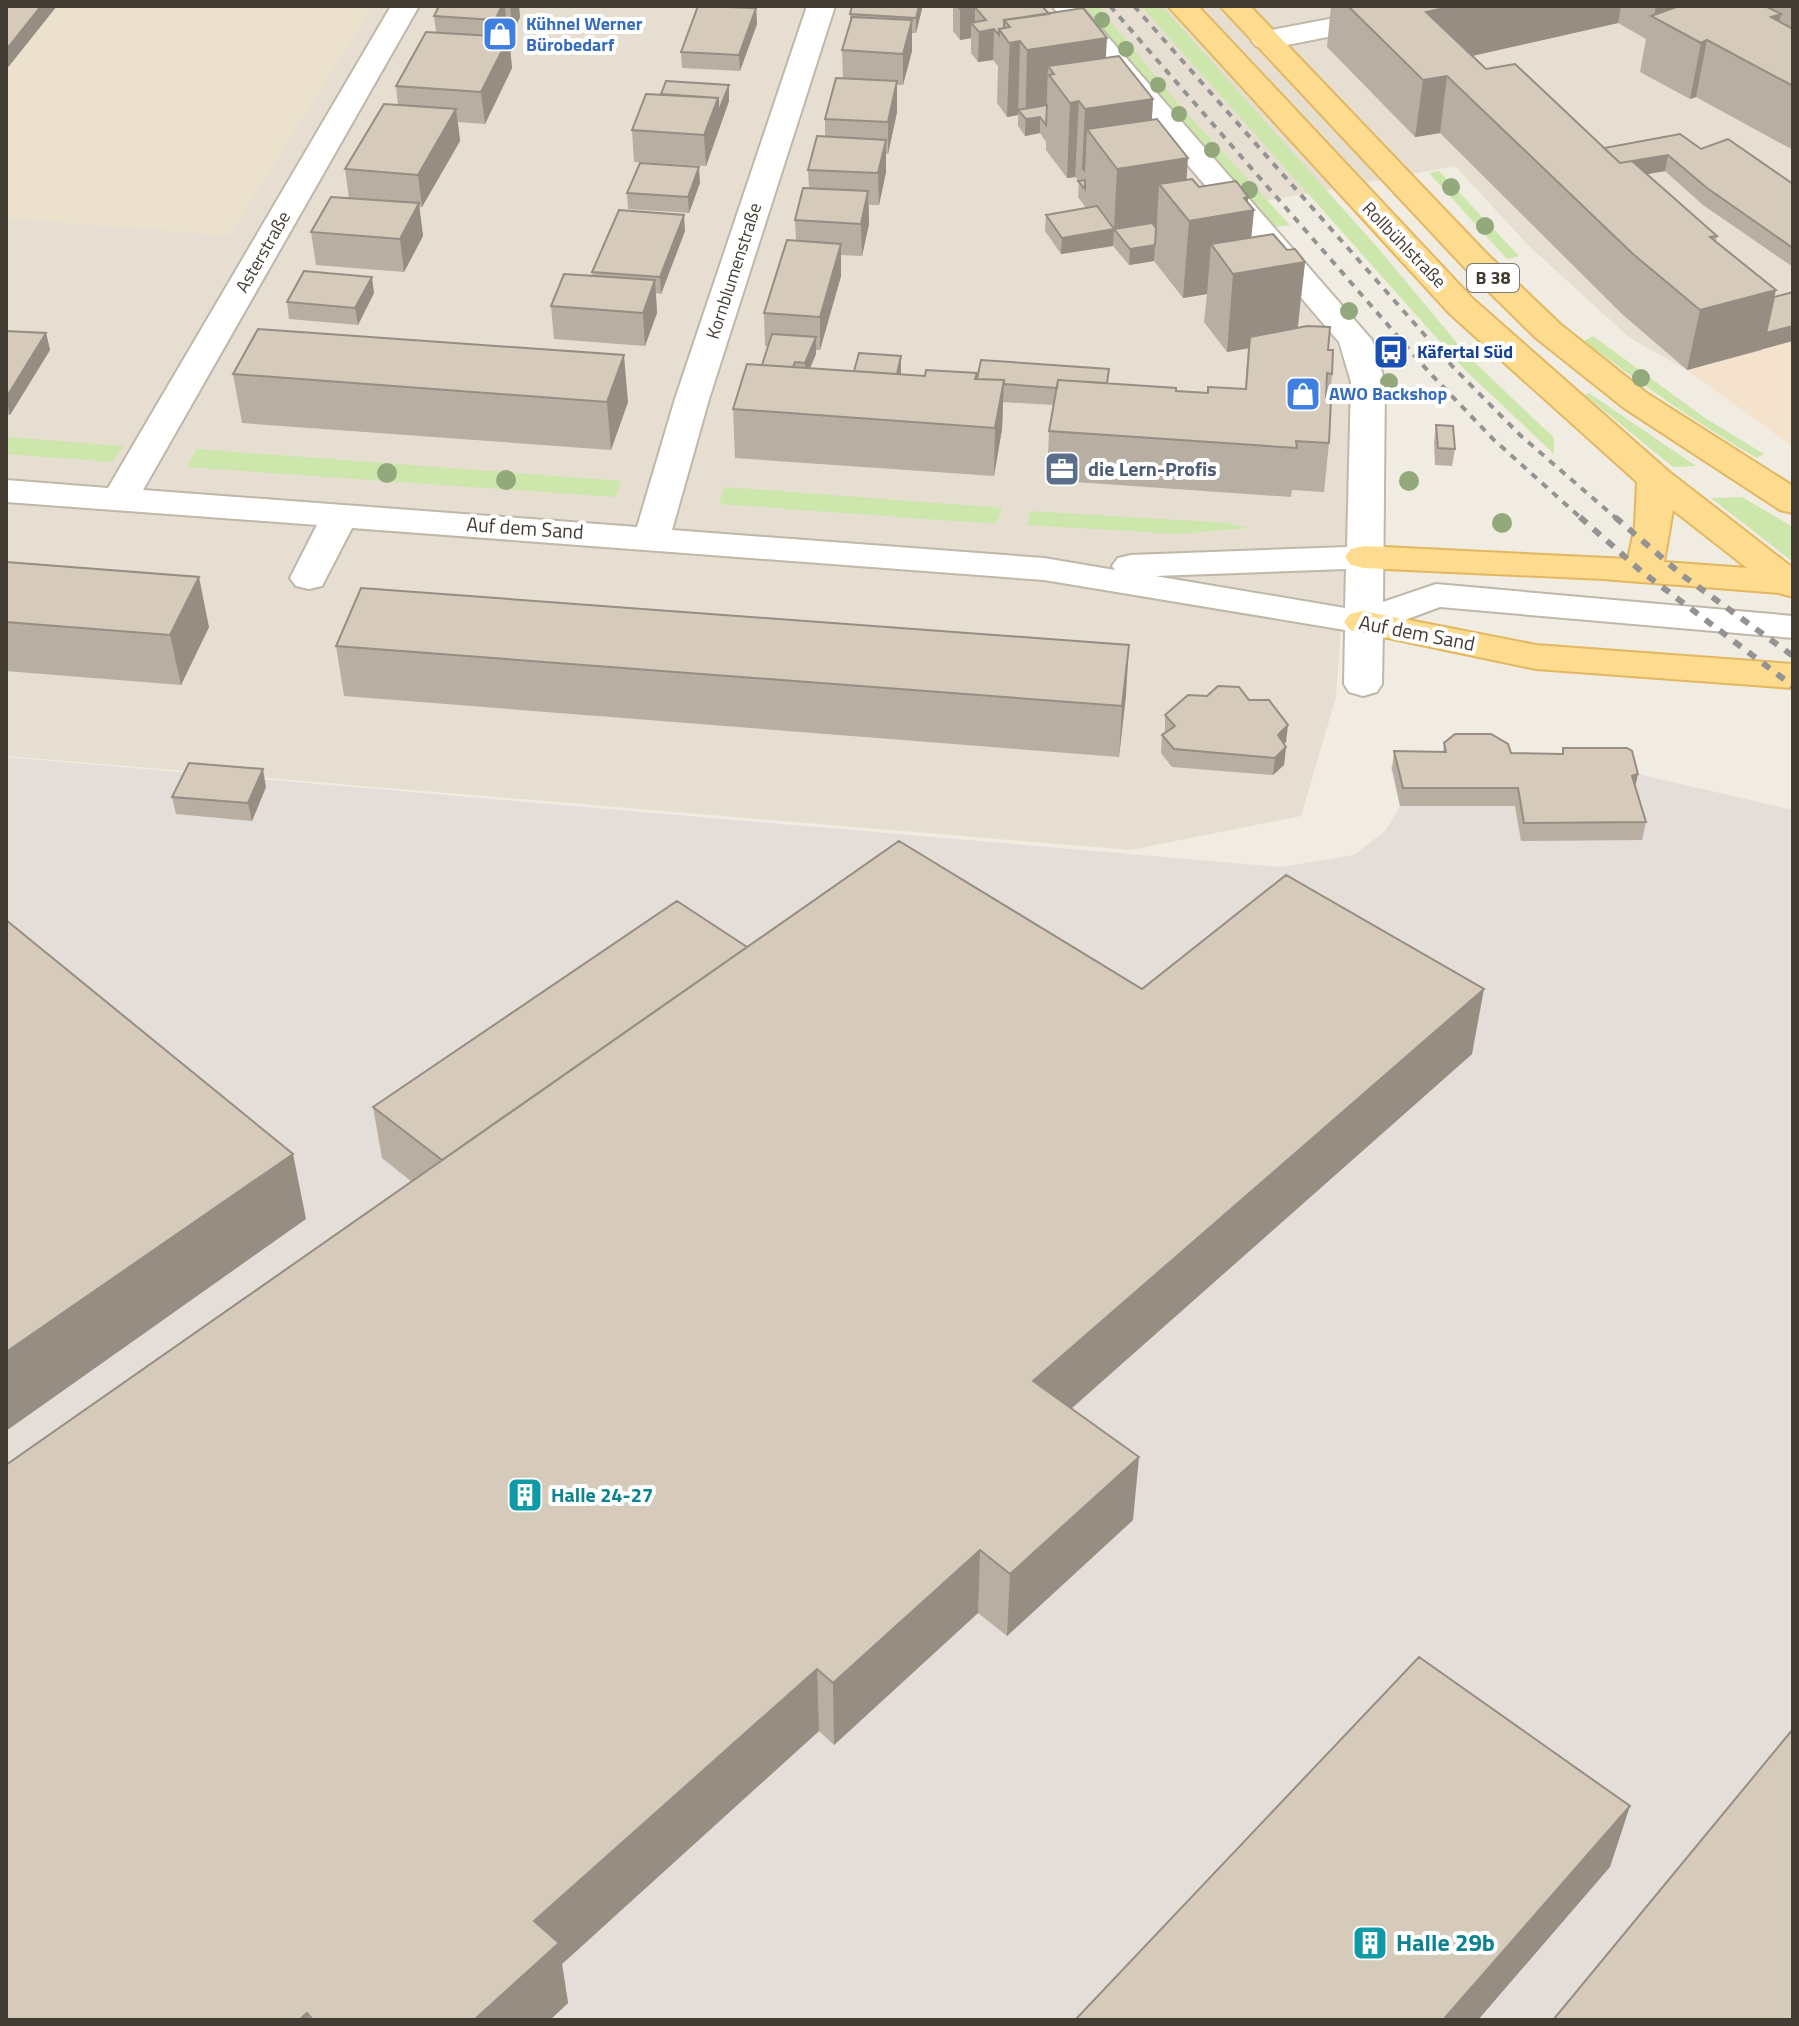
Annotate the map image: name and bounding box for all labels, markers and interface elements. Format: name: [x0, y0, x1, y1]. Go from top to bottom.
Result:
place label: Kühnel Werner Bürobedarf: [526, 10, 643, 58]
shop icon: Kühnel Werner Bürobedarf: [481, 15, 519, 53]
street label: Rollbühlstraße: [1356, 195, 1453, 294]
street label: Kornblumenstraße: [699, 199, 768, 342]
street label: Asterstraße: [228, 206, 297, 298]
road number: B 38: [1467, 264, 1519, 292]
bus stop icon: Käfertal Süd: [1372, 333, 1410, 371]
place label: Käfertal Süd: [1417, 338, 1513, 365]
shop icon: AWO Backshop: [1284, 375, 1322, 413]
place label: AWO Backshop: [1329, 380, 1447, 407]
office icon: die Lern-Profis: [1043, 450, 1081, 488]
place label: die Lern-Profis: [1088, 453, 1217, 484]
street label: Auf dem Sand: [465, 508, 585, 547]
street label: Auf dem Sand: [1356, 606, 1478, 659]
building icon: Halle 24-27: [506, 1476, 544, 1514]
place label: Halle 24-27: [551, 1479, 653, 1510]
building icon: Halle 29b: [1351, 1924, 1389, 1962]
place label: Halle 29b: [1396, 1924, 1495, 1960]

